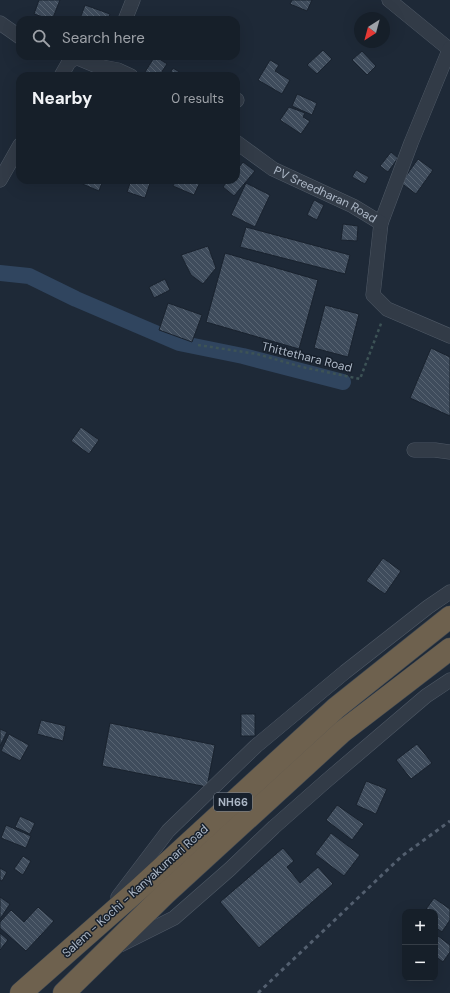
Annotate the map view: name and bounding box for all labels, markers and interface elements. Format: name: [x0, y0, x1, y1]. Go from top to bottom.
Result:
north arrow: [354, 12, 390, 48]
search box: [16, 16, 240, 60]
icon: search: [30, 27, 52, 49]
text: Search here: [62, 28, 145, 48]
text: Nearby: [32, 87, 92, 109]
text: 0 results: [171, 90, 224, 107]
street label: PV Sreedharan Road: [271, 162, 380, 227]
street label: Thittethara Road: [260, 338, 354, 376]
road number: NH66: [214, 793, 252, 811]
street label: Salem - Kochi - Kanyakumari Road: [59, 821, 211, 961]
map controls: [402, 909, 438, 981]
button: +: [402, 909, 438, 945]
button: −: [402, 945, 438, 981]

